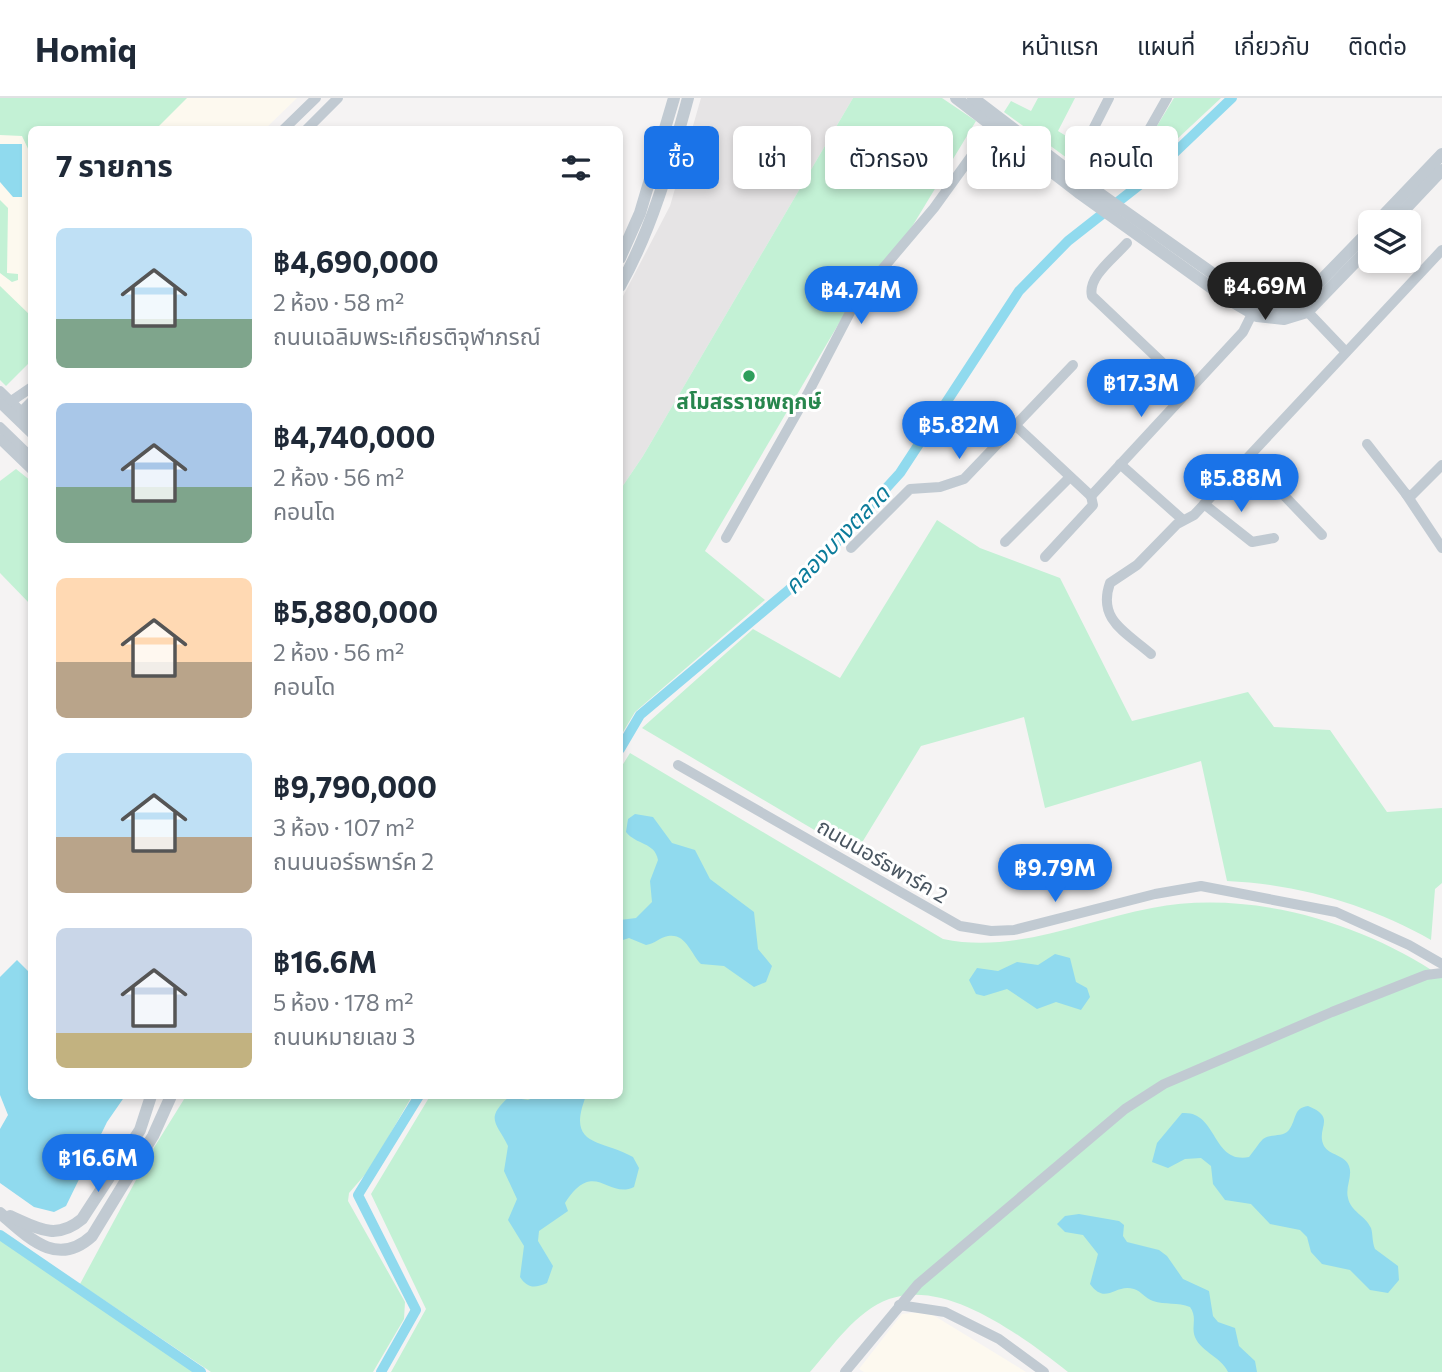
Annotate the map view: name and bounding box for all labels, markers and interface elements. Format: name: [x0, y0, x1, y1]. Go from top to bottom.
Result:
text: Homiq: [35, 28, 137, 69]
text: หน้าแรก: [1021, 31, 1099, 60]
text: แผนที่: [1137, 31, 1195, 60]
text: เกี่ยวกับ: [1233, 31, 1310, 60]
text: ติดต่อ: [1348, 31, 1407, 60]
chip: ซื้อ: [644, 126, 719, 189]
chip: เช่า: [733, 126, 811, 189]
chip: ตัวกรอง: [825, 126, 953, 189]
chip: ใหม่: [967, 126, 1051, 189]
chip: คอนโด: [1065, 126, 1178, 189]
text: 7 รายการ: [56, 146, 173, 183]
icon: filters: [557, 149, 595, 187]
map controls: [1358, 210, 1421, 273]
button: layers: [1358, 210, 1421, 273]
text: ฿4,690,000: [273, 242, 439, 279]
icon: home: [112, 256, 196, 340]
pin: ฿4.69M: [1208, 262, 1322, 322]
pin: ฿4.74M: [804, 266, 918, 326]
text: ฿4.69M: [1223, 271, 1307, 299]
text: ฿4.74M: [821, 275, 901, 303]
text: 2 ห้อง · 58 m²: [273, 288, 404, 316]
text: ถนนเฉลิมพระเกียรติจุฬาภรณ์: [273, 322, 541, 350]
pin: ฿17.3M: [1084, 360, 1198, 419]
marker: สโมสรราชพฤกษ์: [741, 368, 757, 384]
text: ฿17.3M: [1103, 368, 1179, 396]
place label: สโมสรราชพฤกษ์: [676, 388, 822, 414]
pin: ฿5.82M: [902, 402, 1016, 461]
text: ฿5.82M: [918, 410, 1000, 438]
text: ฿4,740,000: [273, 417, 435, 454]
icon: home: [112, 431, 196, 515]
pin: ฿5.88M: [1184, 454, 1298, 514]
text: 2 ห้อง · 56 m²: [273, 463, 404, 491]
text: ฿5.88M: [1200, 463, 1282, 491]
water label: คลองบางตลาด: [777, 478, 895, 599]
text: คอนโด: [273, 497, 335, 525]
text: ฿5,880,000: [273, 592, 438, 629]
icon: home: [112, 606, 196, 690]
text: 2 ห้อง · 56 m²: [273, 638, 404, 666]
text: คอนโด: [273, 672, 335, 700]
text: ฿9,790,000: [273, 767, 437, 804]
icon: home: [112, 781, 196, 865]
street label: ถนนนอร์ธพาร์ค 2: [813, 812, 953, 908]
text: 3 ห้อง · 107 m²: [273, 813, 414, 841]
pin: ฿9.79M: [998, 844, 1112, 904]
text: ถนนนอร์ธพาร์ค 2: [273, 847, 434, 875]
text: ฿9.79M: [1014, 853, 1096, 881]
text: ฿16.6M: [273, 942, 377, 979]
icon: home: [112, 956, 196, 1040]
text: 5 ห้อง · 178 m²: [273, 988, 414, 1016]
text: ถนนหมายเลข 3: [273, 1022, 415, 1050]
pin: ฿16.6M: [41, 1134, 155, 1194]
text: ฿16.6M: [58, 1143, 138, 1171]

